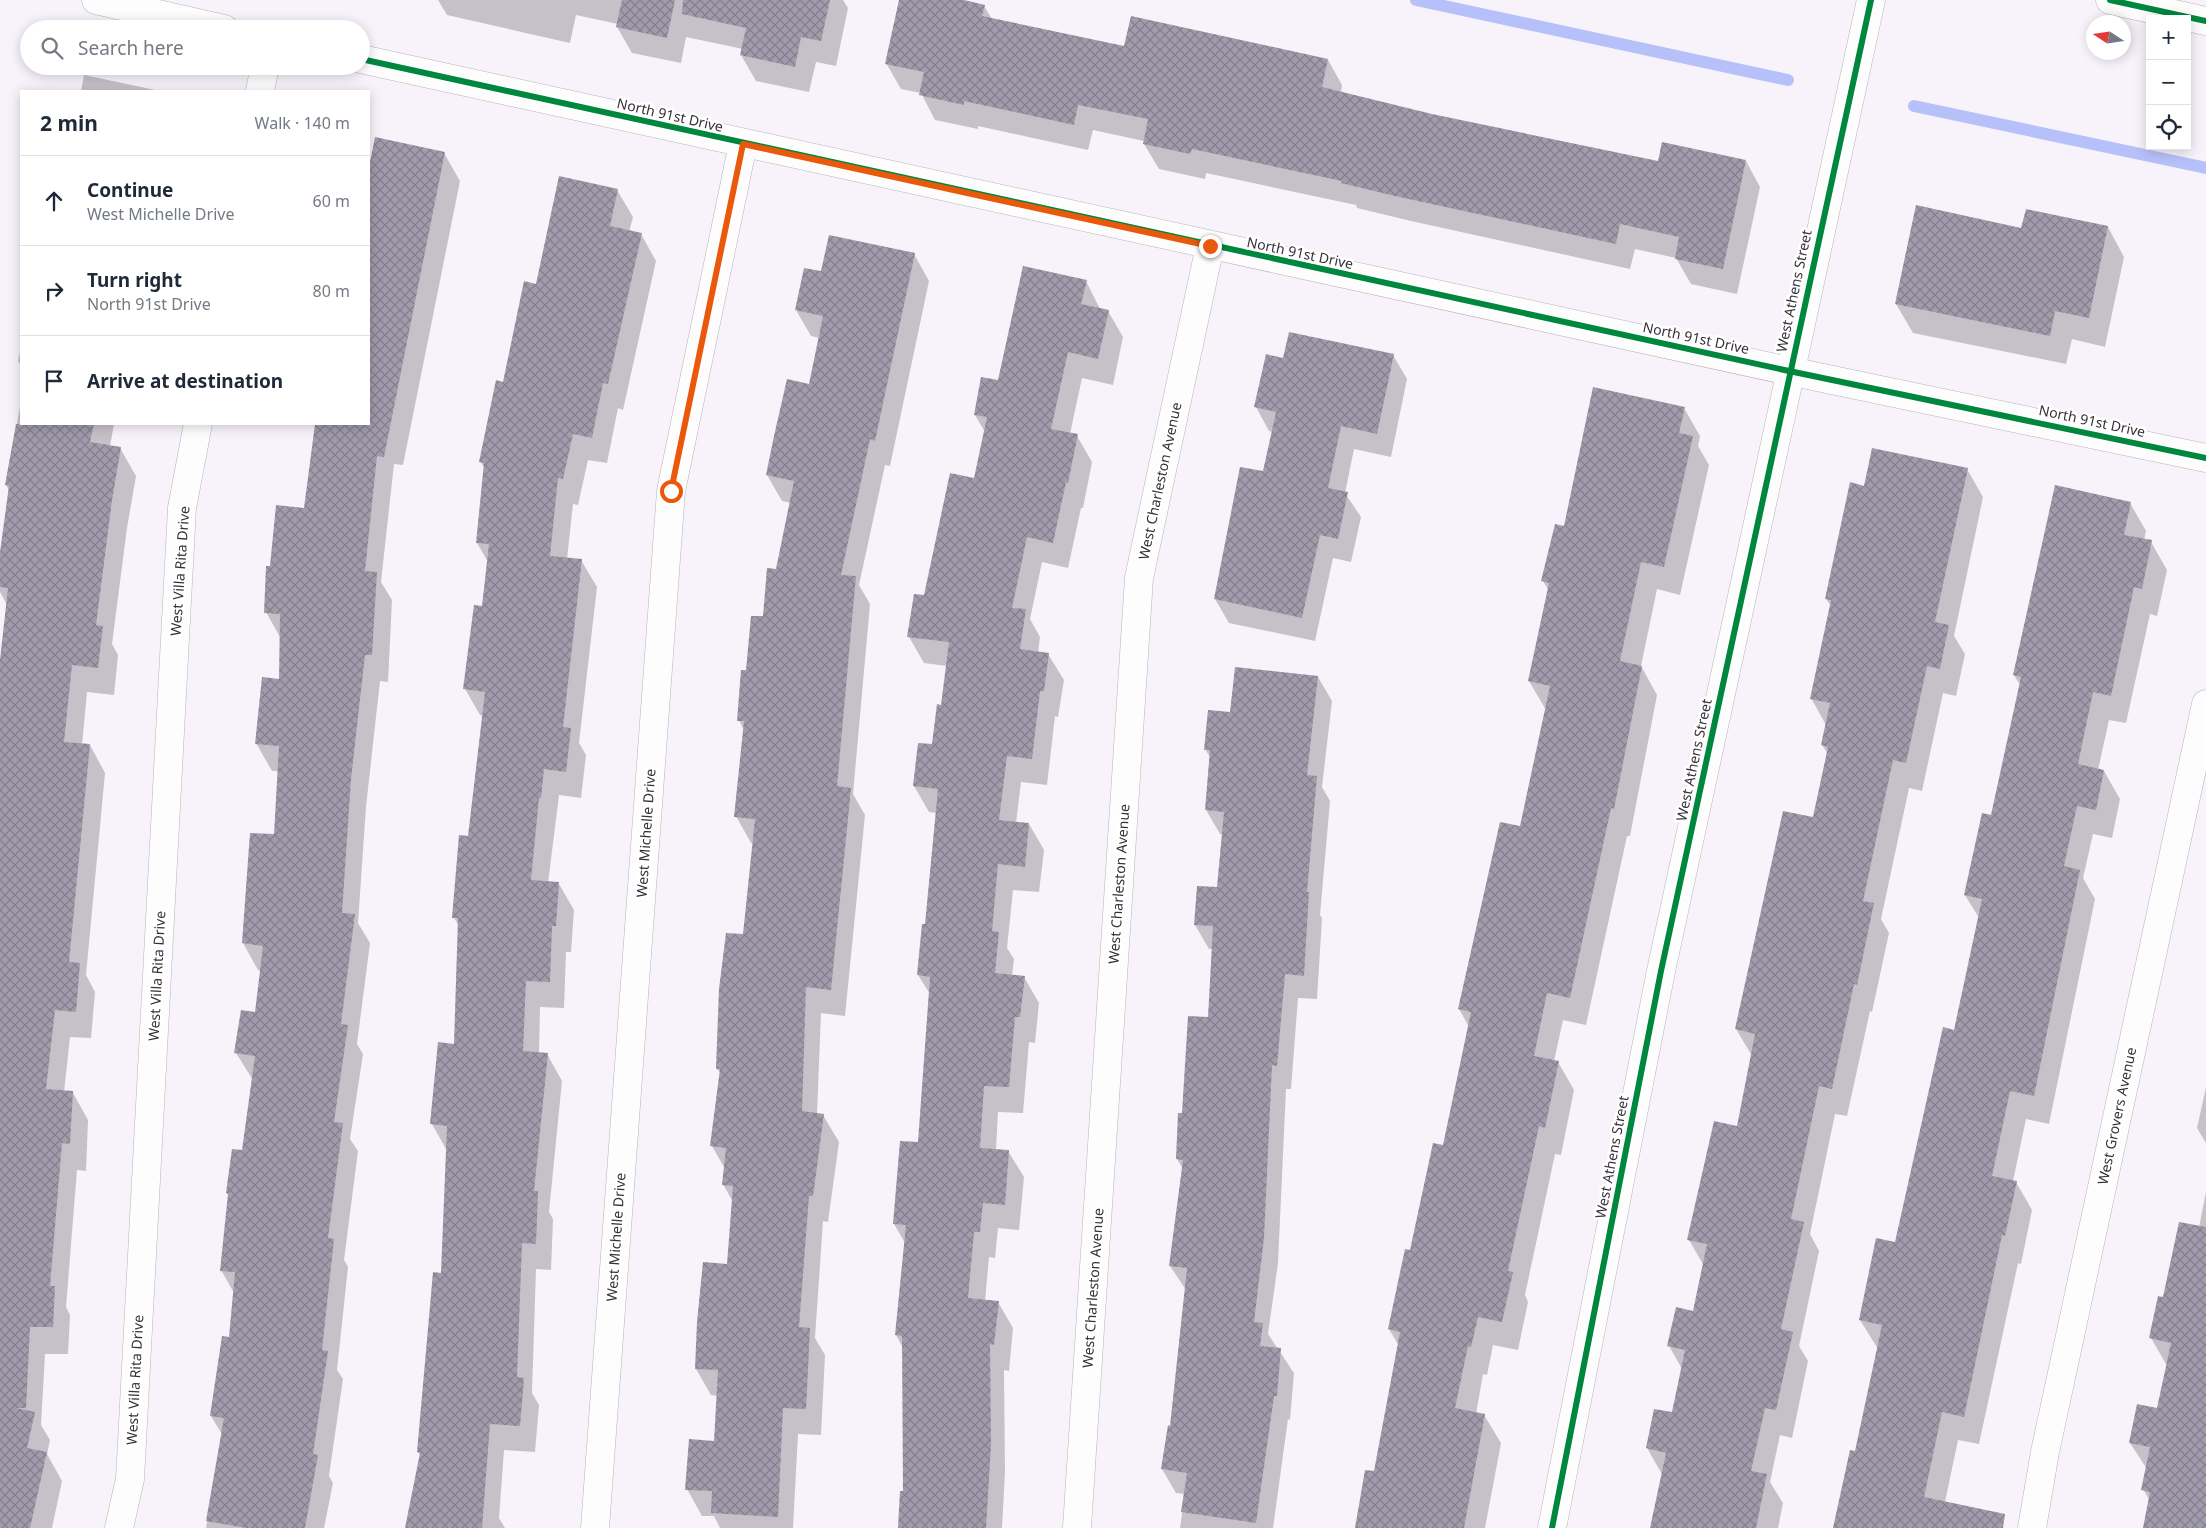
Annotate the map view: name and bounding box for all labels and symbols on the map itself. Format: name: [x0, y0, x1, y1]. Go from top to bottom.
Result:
north arrow: [2086, 15, 2131, 60]
street label: North 91st Drive: [615, 93, 725, 136]
street label: West Athens Street: [1771, 228, 1816, 354]
street label: North 91st Drive: [1245, 232, 1355, 273]
route end: [1199, 235, 1222, 258]
street label: North 91st Drive: [1641, 317, 1751, 358]
street label: West Charleston Avenue: [1134, 400, 1185, 561]
street label: North 91st Drive: [2037, 400, 2147, 441]
route start: [660, 480, 683, 503]
street label: West Villa Rita Drive: [165, 505, 194, 637]
street label: West Athens Street: [1671, 697, 1716, 823]
street label: West Michelle Drive: [632, 768, 659, 898]
street label: West Charleston Avenue: [1103, 803, 1134, 965]
street label: West Villa Rita Drive: [144, 910, 169, 1042]
street label: West Grovers Avenue: [2093, 1045, 2140, 1186]
street label: West Athens Street: [1590, 1094, 1633, 1220]
street label: West Michelle Drive: [602, 1172, 629, 1302]
street label: West Charleston Avenue: [1077, 1207, 1108, 1369]
street label: West Villa Rita Drive: [122, 1314, 147, 1446]

